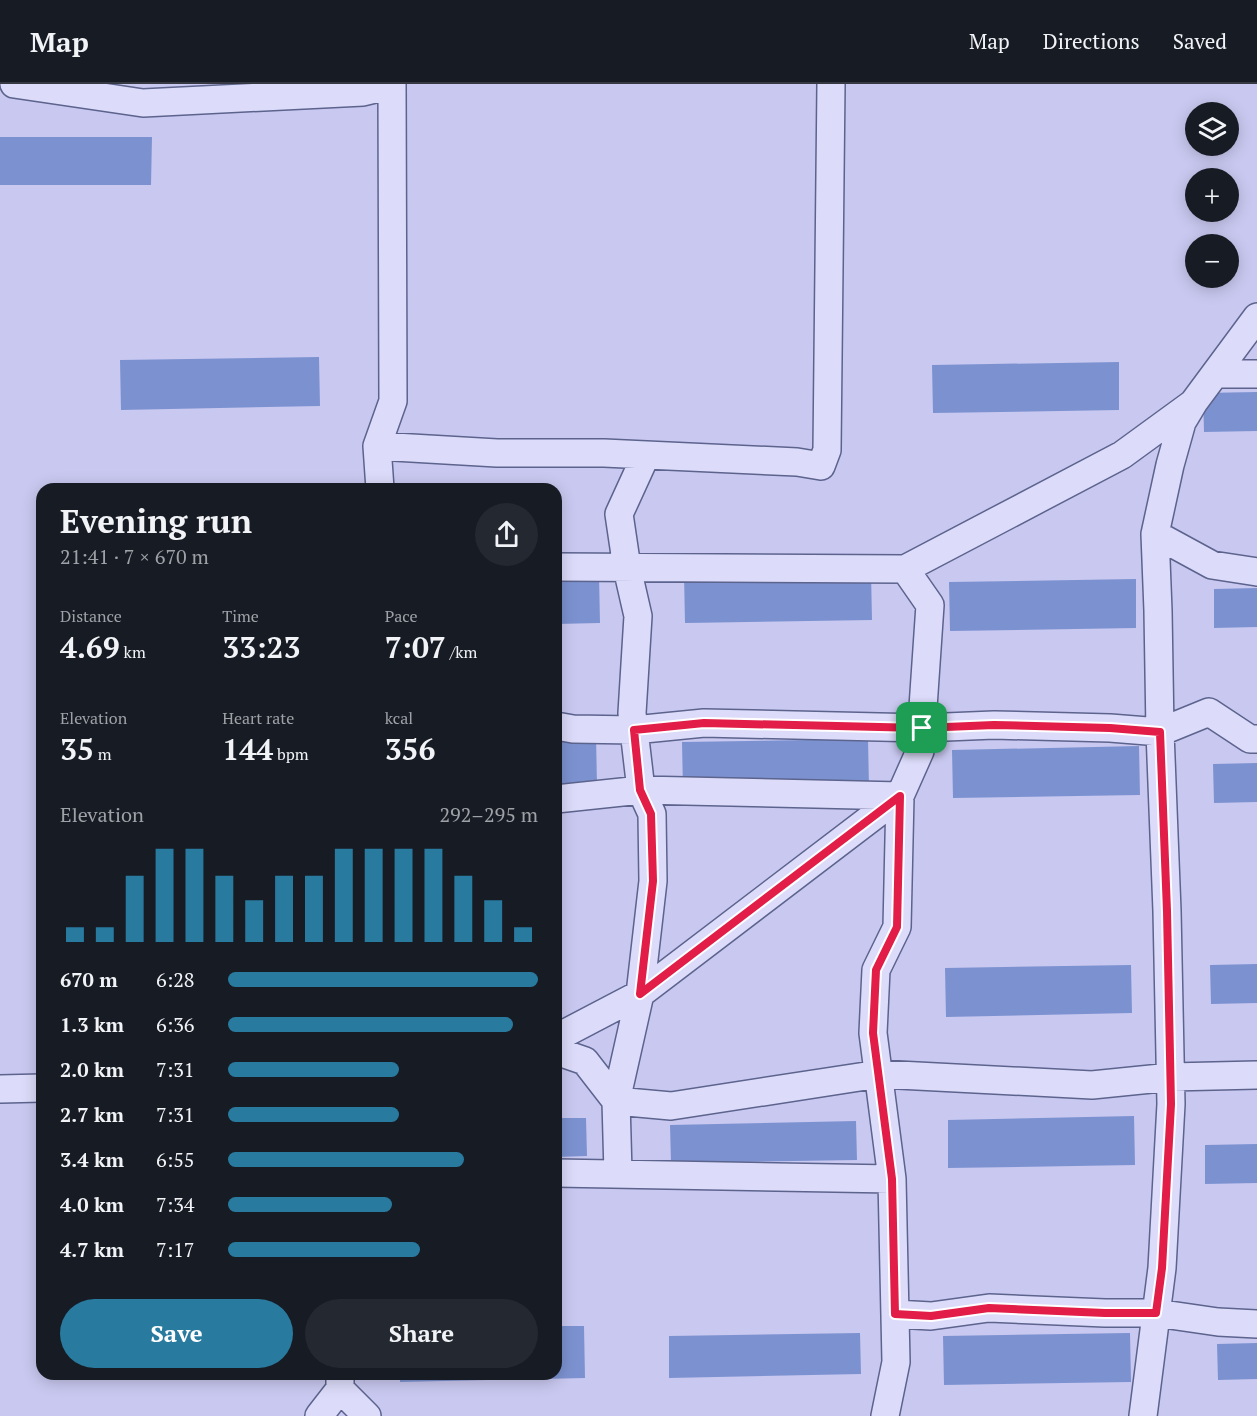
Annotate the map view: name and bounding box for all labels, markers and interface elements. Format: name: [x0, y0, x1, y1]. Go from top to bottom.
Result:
text: Map: [30, 23, 89, 60]
text: Map: [969, 27, 1010, 55]
text: Directions: [1043, 27, 1140, 55]
text: Saved: [1173, 27, 1227, 55]
map controls: [1185, 102, 1239, 288]
button: layers: [1185, 102, 1239, 156]
button: +: [1185, 168, 1239, 222]
button: −: [1185, 234, 1239, 288]
text: Evening run: [60, 499, 252, 542]
button: share: [475, 503, 538, 566]
text: 21:41 · 7 × 670 m: [60, 543, 209, 570]
text: Distance: [60, 605, 122, 627]
text: Time: [222, 605, 259, 627]
text: Pace: [385, 605, 417, 627]
text: 4.69: [60, 627, 120, 667]
text: 33:23: [222, 627, 300, 667]
text: 7:07: [385, 627, 446, 667]
text: km: [120, 641, 146, 663]
text: /km: [446, 641, 477, 663]
pin: [896, 702, 947, 753]
text: Elevation: [60, 707, 127, 729]
text: Heart rate: [222, 707, 294, 729]
text: kcal: [385, 707, 413, 729]
icon: arrive: [905, 711, 938, 744]
text: 35: [60, 729, 94, 769]
text: 144: [222, 729, 273, 769]
text: 356: [385, 729, 436, 769]
text: m: [94, 743, 112, 765]
text: bpm: [273, 743, 309, 765]
text: Elevation: [60, 801, 144, 828]
text: 292–295 m: [439, 801, 538, 828]
text: 670 m: [60, 966, 118, 993]
text: 6:28: [156, 966, 195, 993]
text: 1.3 km: [60, 1011, 124, 1038]
text: 6:36: [156, 1011, 195, 1038]
text: 2.0 km: [60, 1056, 124, 1083]
text: 7:31: [156, 1056, 195, 1083]
text: 2.7 km: [60, 1101, 124, 1128]
text: 7:31: [156, 1101, 195, 1128]
text: 3.4 km: [60, 1146, 124, 1173]
text: 6:55: [156, 1146, 195, 1173]
text: 4.0 km: [60, 1191, 124, 1218]
text: 7:34: [156, 1191, 195, 1218]
text: 4.7 km: [60, 1236, 124, 1263]
text: 7:17: [156, 1236, 195, 1263]
button: Save: [60, 1299, 293, 1368]
button: Share: [305, 1299, 538, 1368]

